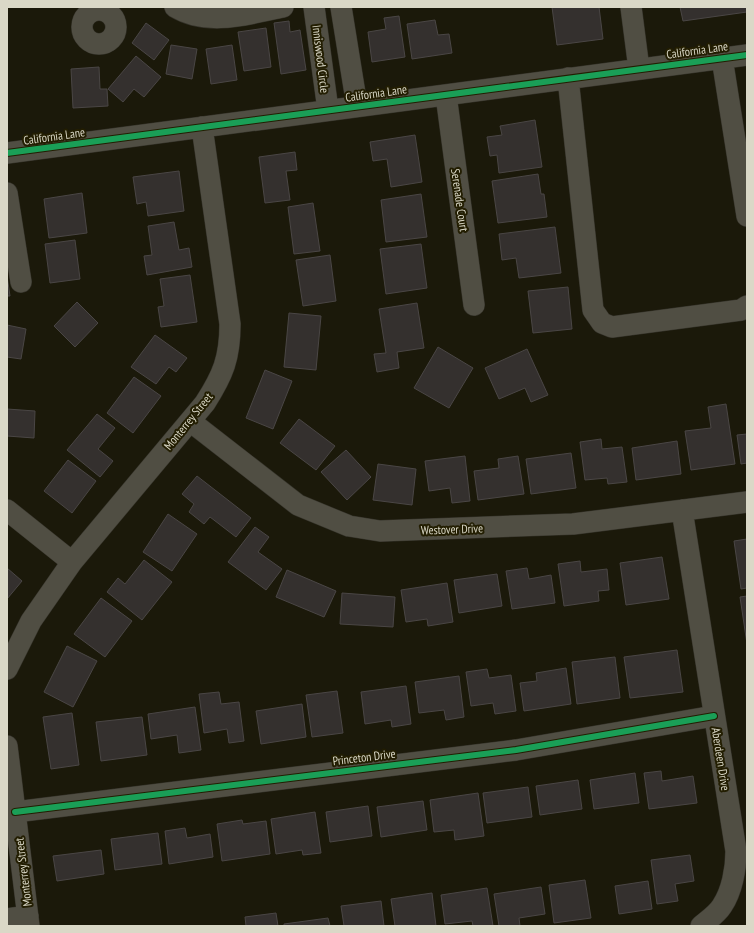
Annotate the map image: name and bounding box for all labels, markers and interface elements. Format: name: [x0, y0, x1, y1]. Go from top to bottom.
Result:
street label: Inniswood Circle: [309, 24, 333, 94]
street label: California Lane: [665, 38, 729, 62]
street label: California Lane: [344, 81, 408, 105]
street label: California Lane: [22, 124, 86, 148]
street label: Serenade Court: [448, 167, 472, 233]
street label: Monterrey Street: [160, 389, 216, 453]
street label: Westover Drive: [421, 520, 483, 538]
street label: Aberdeen Drive: [709, 726, 733, 792]
street label: Princeton Drive: [332, 746, 396, 768]
street label: Monterrey Street: [11, 836, 35, 907]

